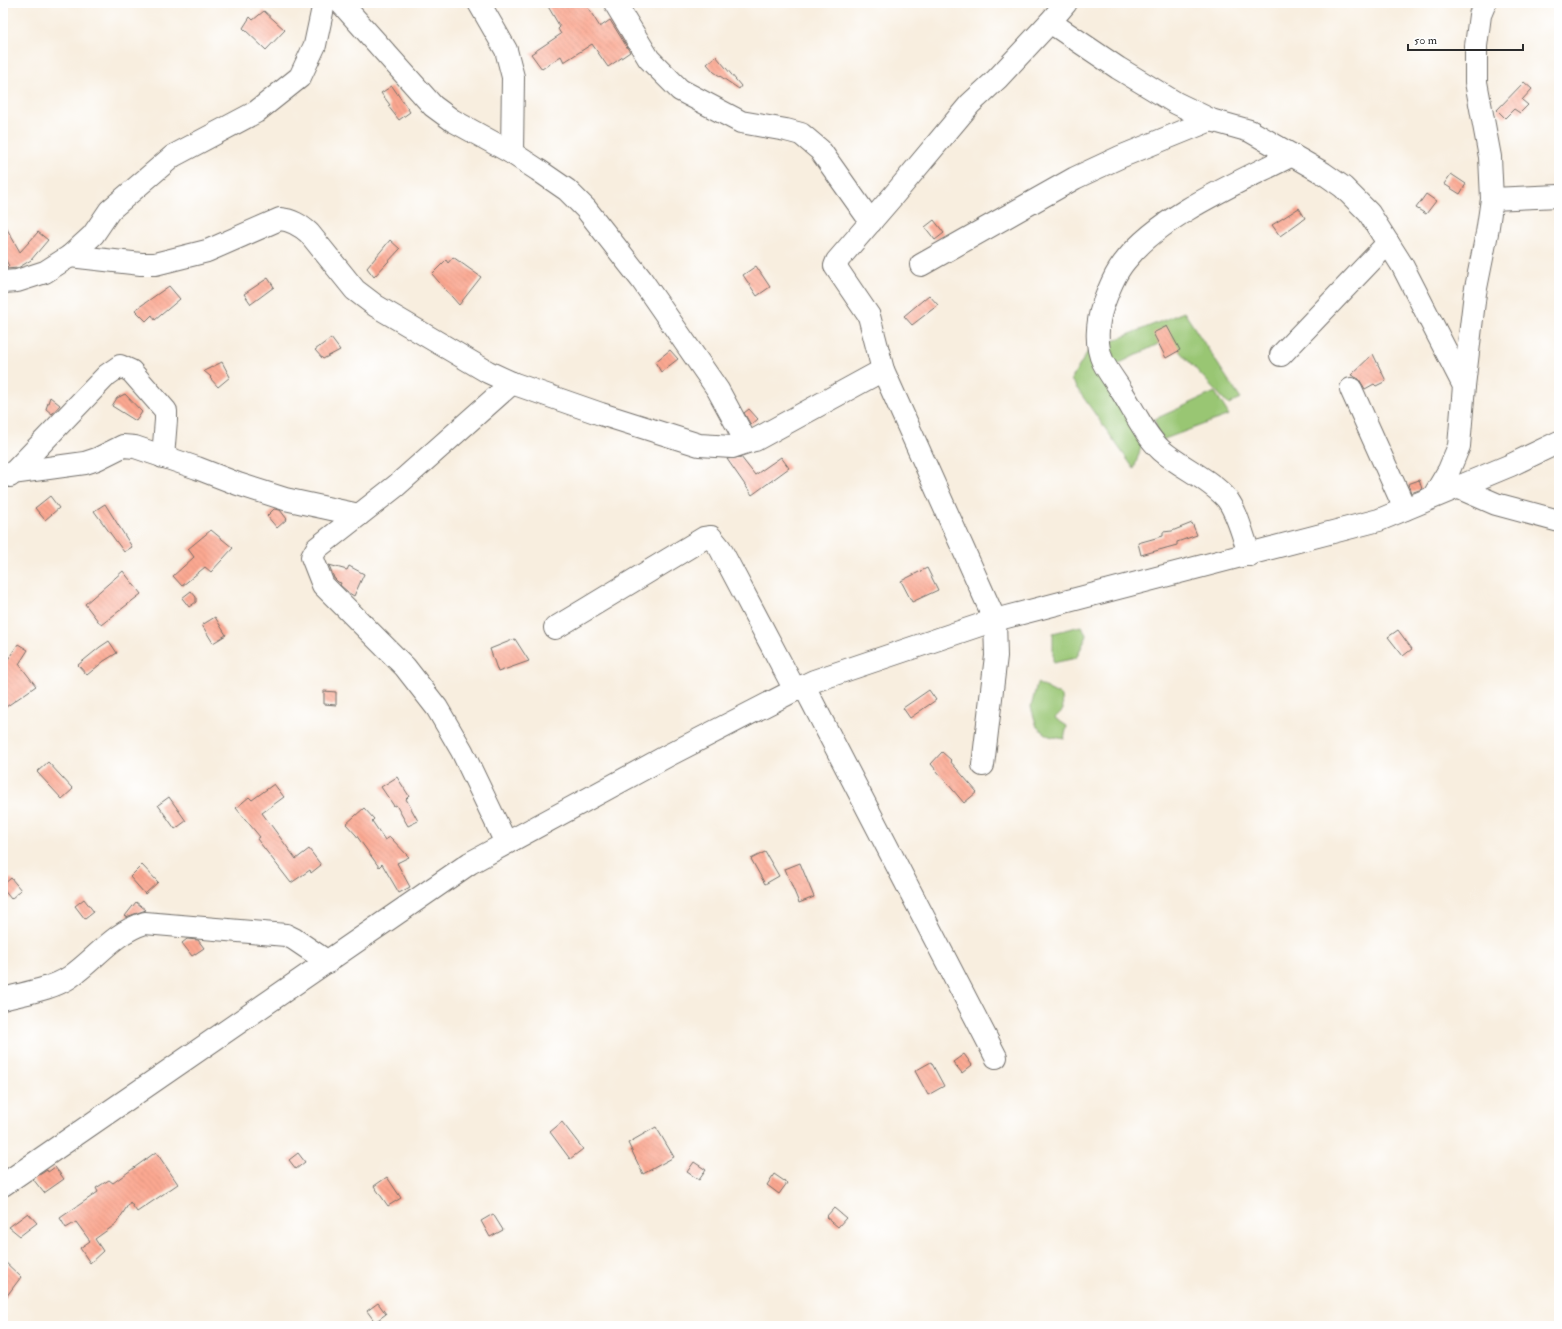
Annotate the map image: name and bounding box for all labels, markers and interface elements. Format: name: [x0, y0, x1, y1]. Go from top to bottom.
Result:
scale bar: [1408, 26, 1523, 52]
text: 50 m: [1414, 33, 1438, 48]

